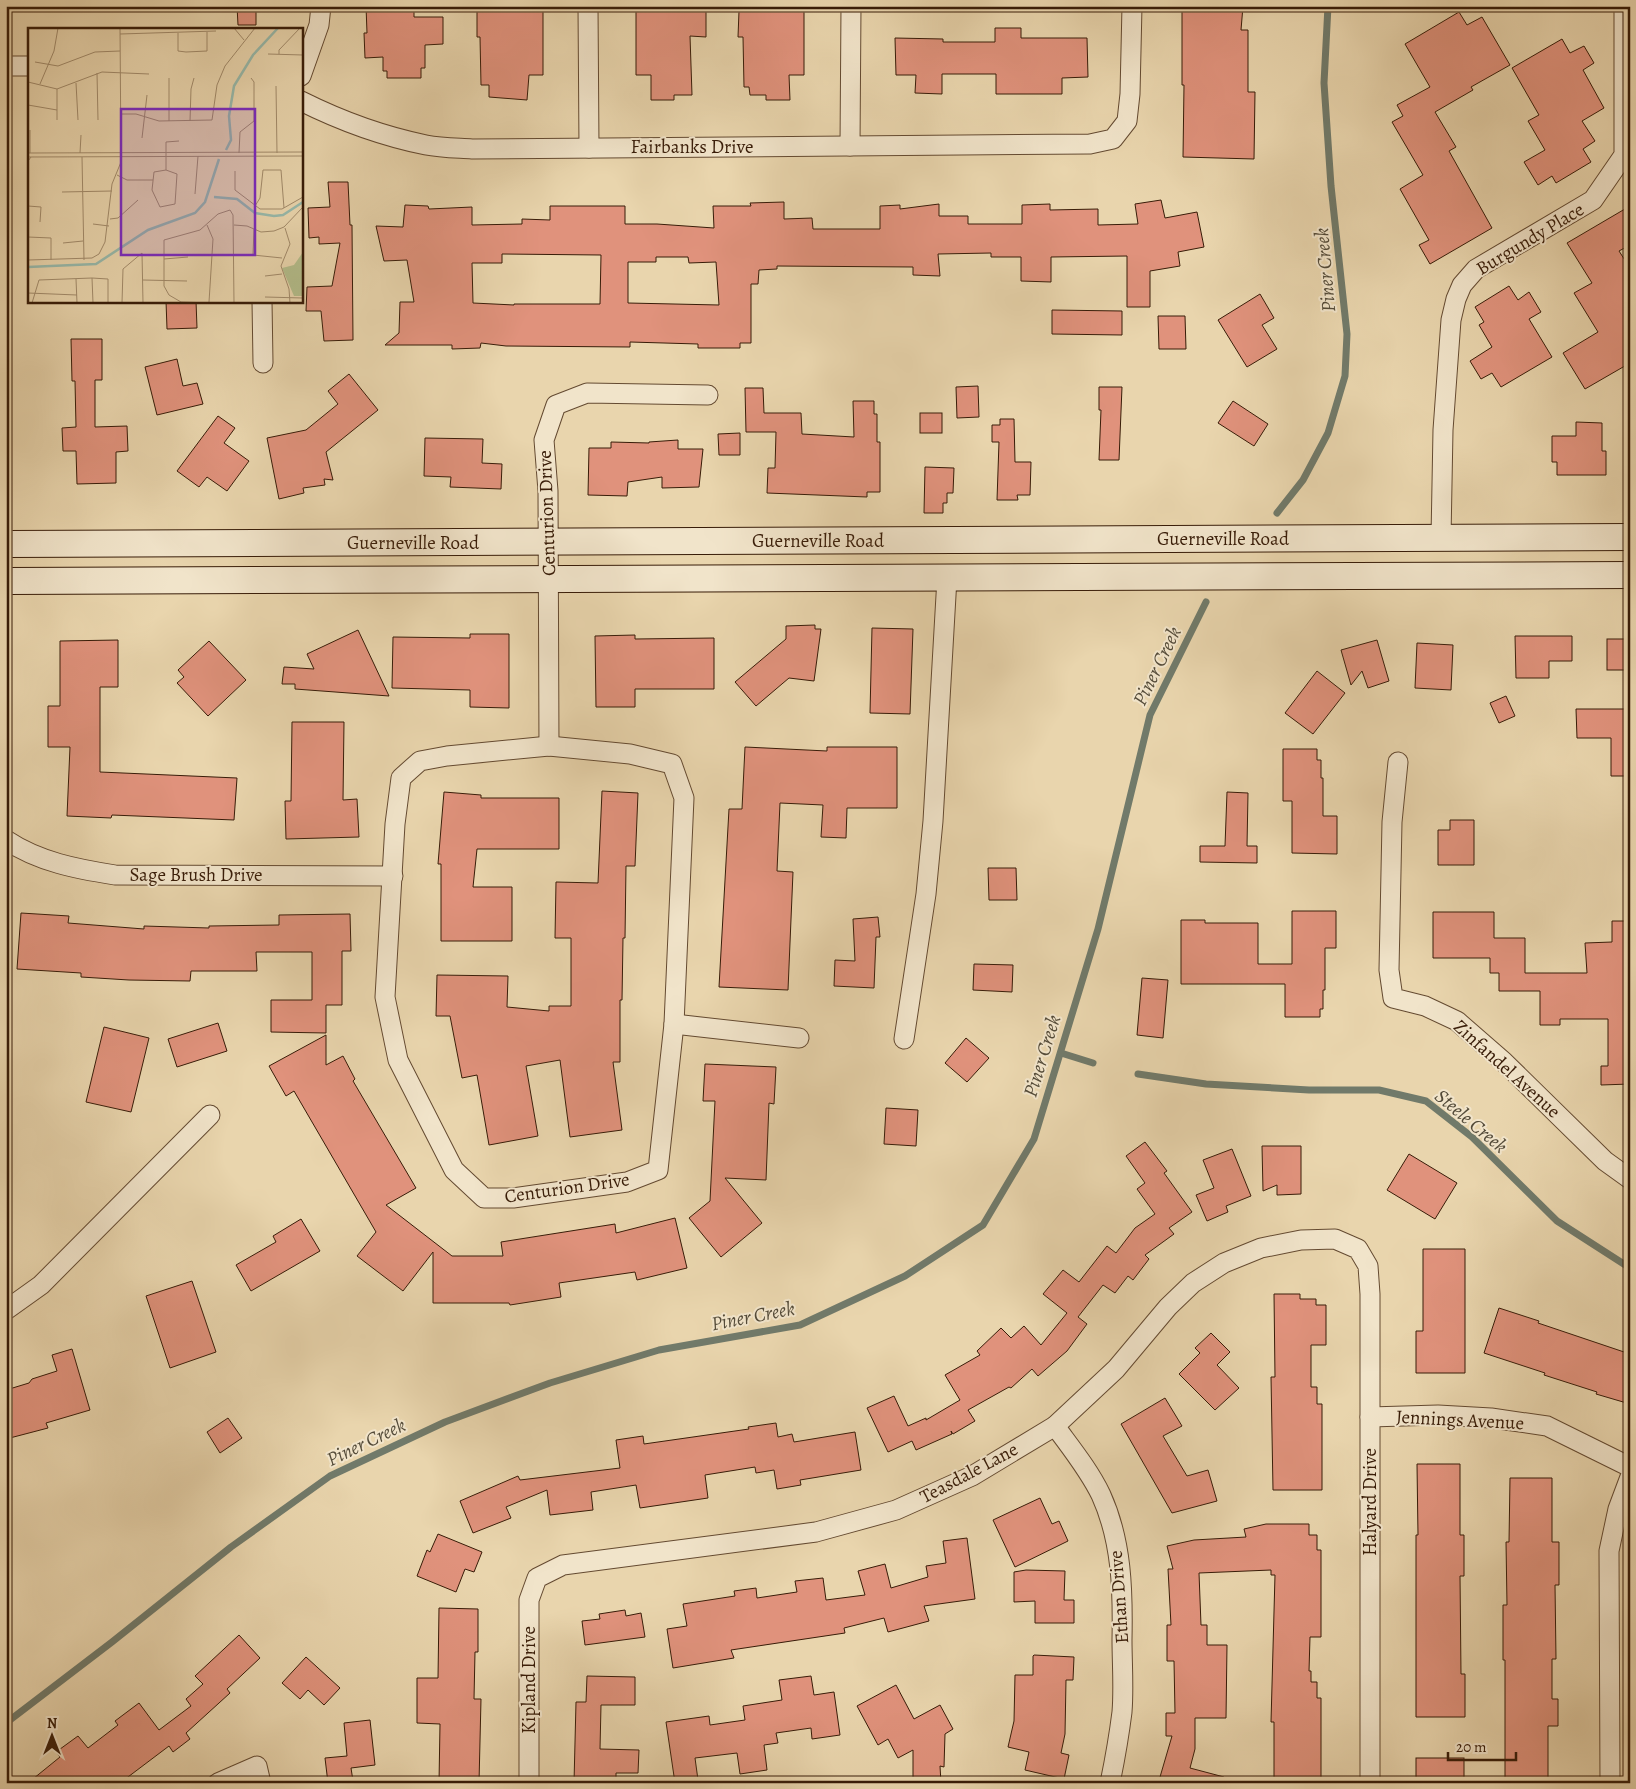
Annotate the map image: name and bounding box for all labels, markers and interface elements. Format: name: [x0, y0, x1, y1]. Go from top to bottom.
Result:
inset map: [28, 28, 302, 302]
street label: Fairbanks Drive: [631, 134, 753, 160]
street label: Burgundy Place: [1471, 196, 1589, 282]
water label: Piner Creek: [1308, 227, 1342, 313]
street label: Centurion Drive: [532, 450, 562, 576]
street label: Guerneville Road: [1157, 526, 1290, 552]
street label: Guerneville Road: [752, 528, 885, 554]
street label: Guerneville Road: [347, 530, 480, 556]
water label: Piner Creek: [1126, 622, 1188, 710]
street label: Sage Brush Drive: [129, 862, 263, 888]
water label: Piner Creek: [1017, 1011, 1067, 1100]
street label: Zinfandel Avenue: [1448, 1014, 1566, 1124]
water label: Steele Creek: [1429, 1083, 1513, 1159]
street label: Centurion Drive: [503, 1166, 631, 1210]
water label: Piner Creek: [709, 1295, 797, 1337]
street label: Jennings Avenue: [1395, 1404, 1525, 1436]
water label: Piner Creek: [322, 1411, 410, 1473]
street label: Teasdale Lane: [915, 1436, 1023, 1510]
street label: Halyard Drive: [1357, 1448, 1383, 1556]
street label: Ethan Drive: [1103, 1550, 1135, 1644]
street label: Kipland Drive: [516, 1626, 542, 1734]
north arrow: [28, 1712, 78, 1762]
text: N: [47, 1714, 57, 1733]
scale bar: [1448, 1729, 1516, 1761]
text: 20 m: [1456, 1737, 1487, 1757]

